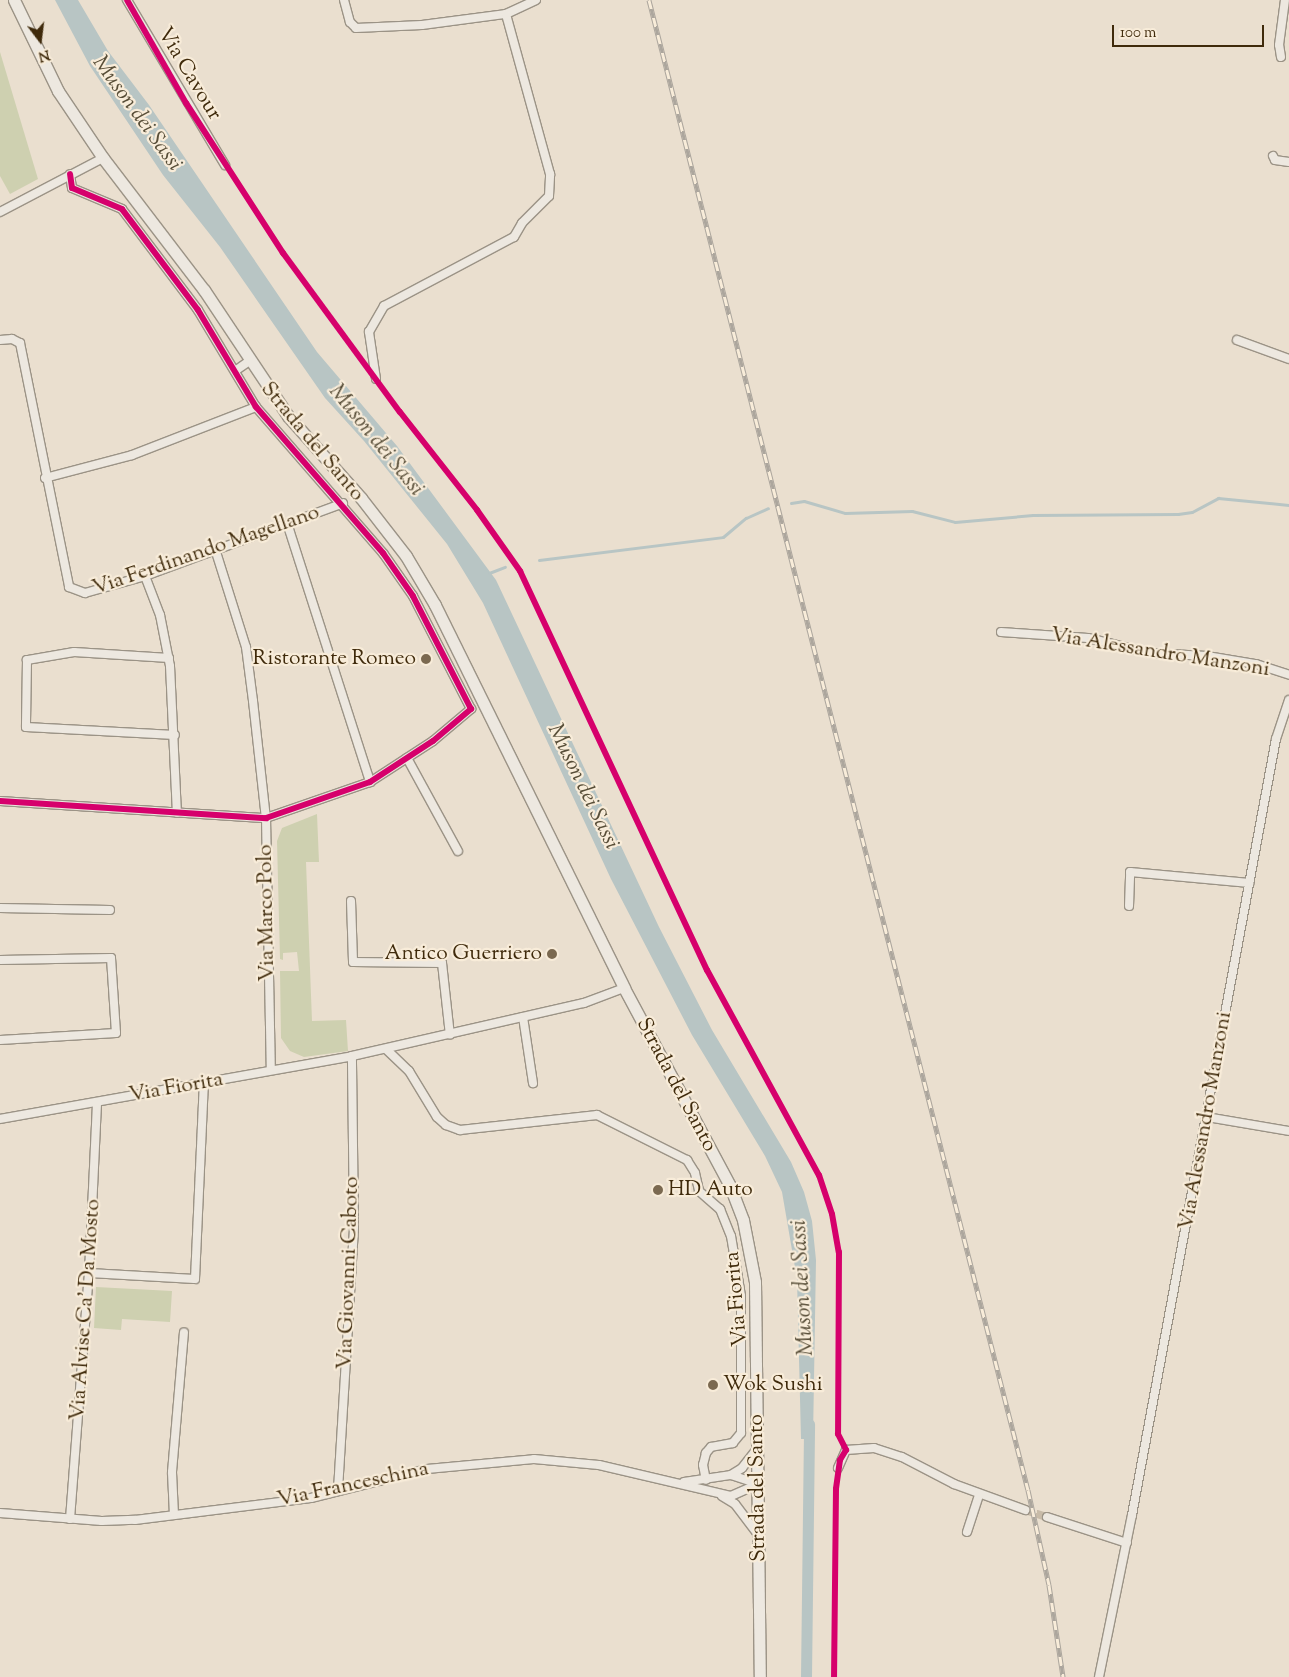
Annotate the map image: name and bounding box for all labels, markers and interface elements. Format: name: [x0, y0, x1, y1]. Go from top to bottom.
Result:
north arrow: [15, 15, 65, 65]
scale bar: [1114, 15, 1266, 47]
street label: Via Cavour: [152, 23, 226, 125]
text: 100 m: [1120, 23, 1156, 44]
text: N: [36, 43, 52, 66]
water label: Muson dei Sassi: [85, 51, 187, 177]
street label: Strada del Santo: [255, 377, 369, 507]
water label: Muson dei Sassi: [322, 380, 428, 502]
street label: Via Ferdinando Magellano: [89, 500, 323, 602]
street label: Via Alessandro Manzoni: [1049, 623, 1271, 683]
place label: Ristorante Romeo: [252, 646, 416, 672]
marker: Ristorante Romeo: [420, 653, 432, 665]
water label: Muson dei Sassi: [540, 720, 624, 854]
street label: Via Marco Polo: [253, 844, 281, 982]
place label: Antico Guerriero: [384, 941, 542, 967]
marker: Antico Guerriero: [546, 948, 558, 960]
street label: Via Alessandro Manzoni: [1174, 1010, 1238, 1232]
street label: Strada del Santo: [630, 1014, 722, 1156]
street label: Via Fiorita: [127, 1067, 225, 1109]
street label: Via Giovanni Caboto: [333, 1176, 365, 1370]
place label: HD Auto: [668, 1177, 753, 1203]
marker: HD Auto: [652, 1184, 664, 1196]
street label: Via Alvise Ca' Da Mosto: [66, 1198, 106, 1422]
water label: Muson dei Sassi: [787, 1219, 821, 1357]
street label: Via Fiorita: [720, 1251, 754, 1347]
place label: Wok Sushi: [723, 1372, 823, 1398]
marker: Wok Sushi: [707, 1379, 719, 1391]
street label: Strada del Santo: [744, 1414, 772, 1562]
street label: Via Franceschina: [275, 1457, 431, 1513]

